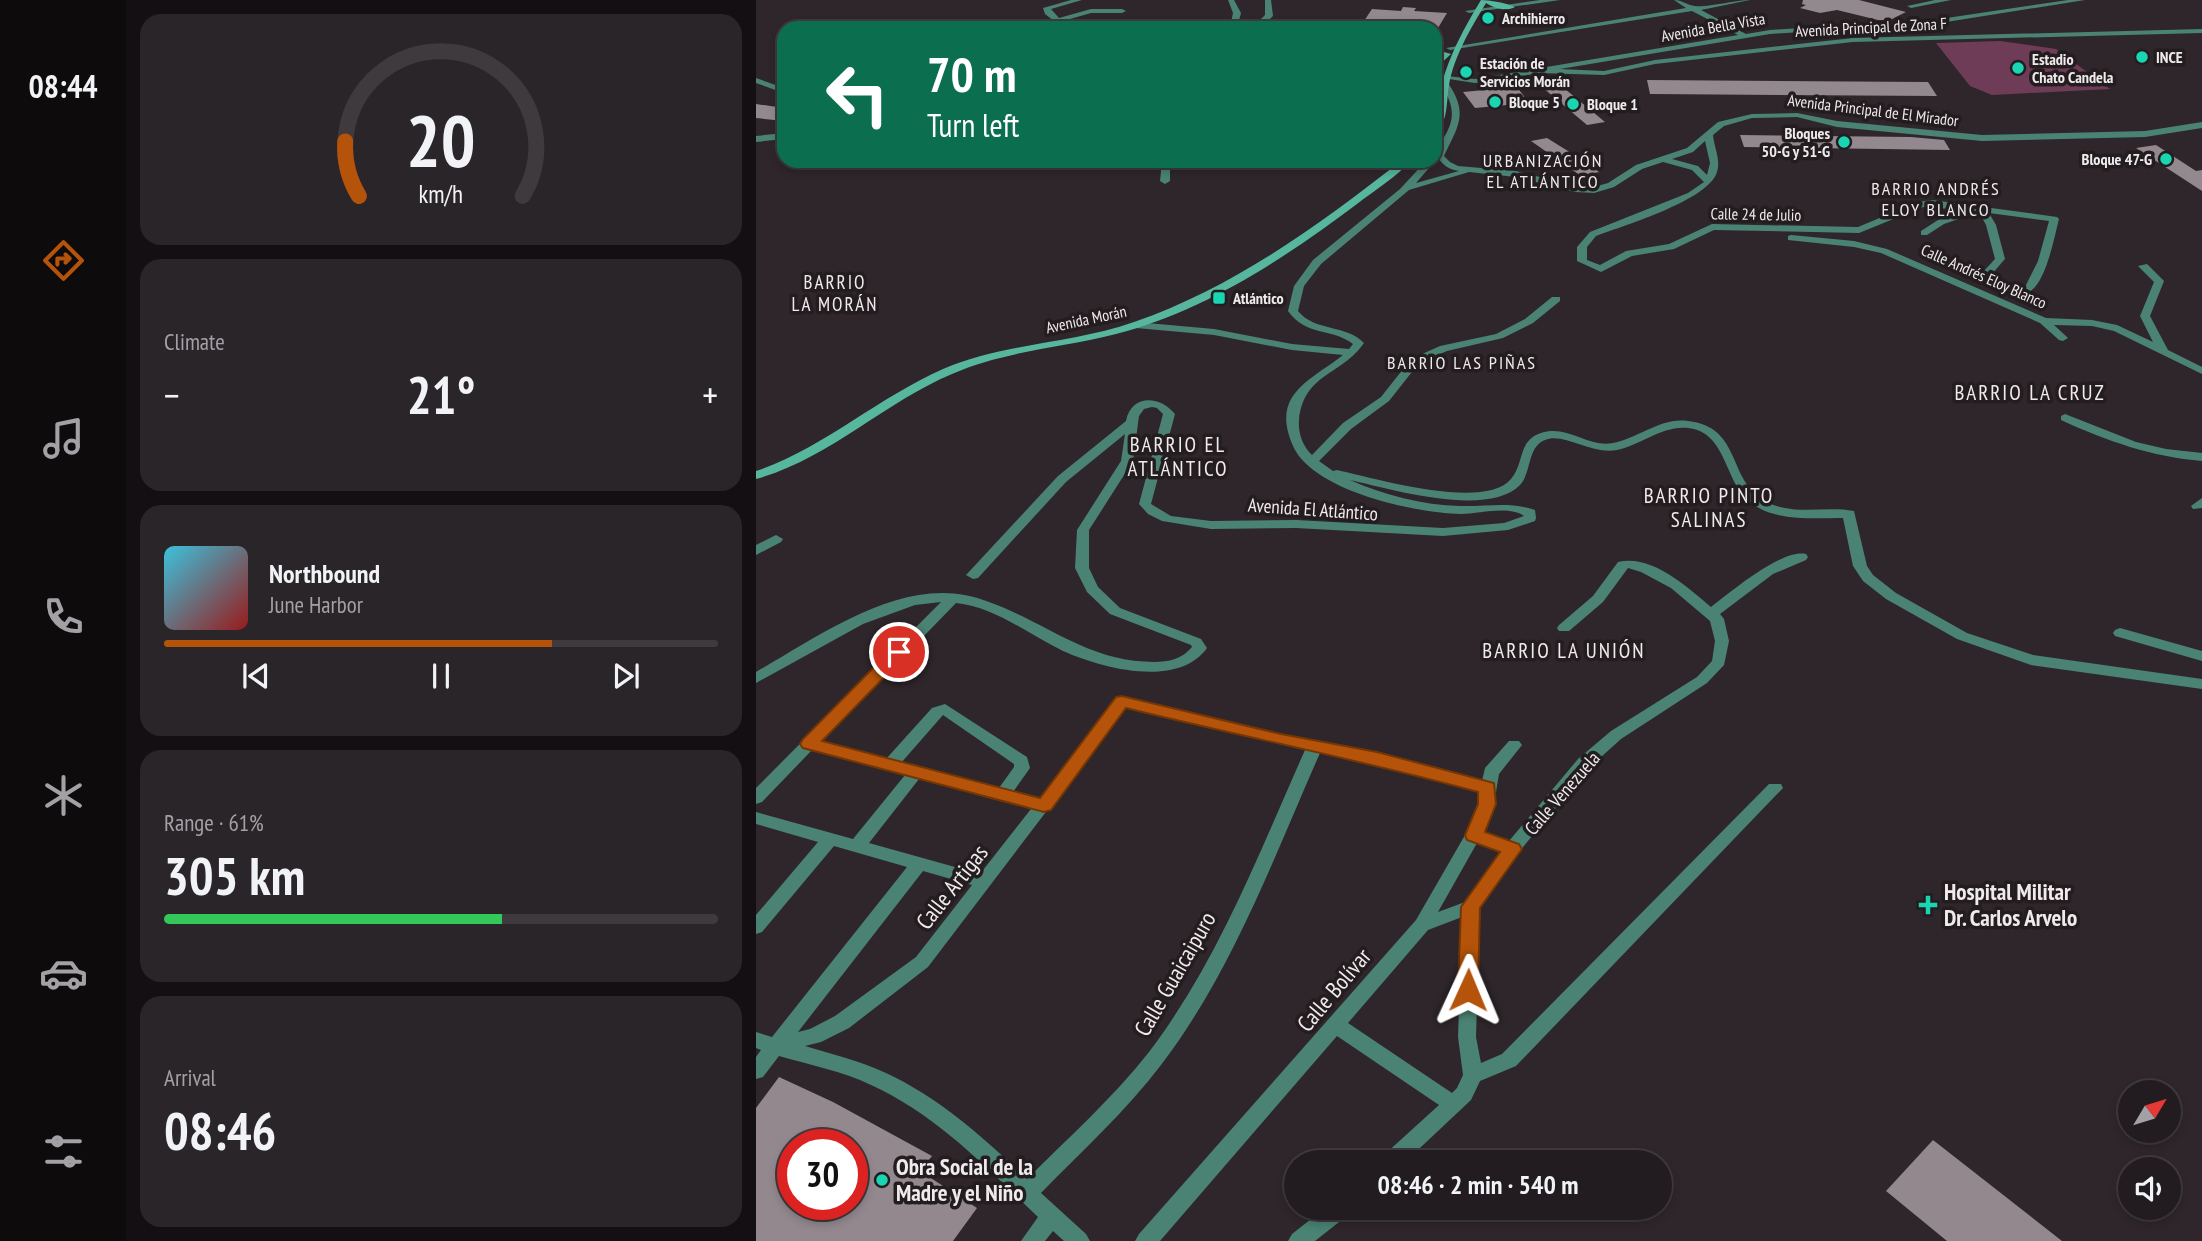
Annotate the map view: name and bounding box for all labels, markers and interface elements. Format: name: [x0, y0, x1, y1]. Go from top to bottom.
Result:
place label: Archihierro: [1501, 8, 1565, 28]
street label: Avenida Bella Vista: [1659, 8, 1767, 46]
marker: Archihierro: [1480, 10, 1496, 26]
street label: Avenida Principal de Zona F: [1795, 13, 1947, 41]
text: 70 m: [927, 42, 1016, 106]
place label: INCE: [2156, 47, 2183, 67]
icon: left: [812, 49, 903, 140]
place label: Estadio Chato Candela: [2032, 49, 2114, 87]
marker: INCE: [2134, 49, 2150, 65]
place label: Estación de Servicios Morán: [1480, 53, 1570, 91]
marker: Estadio Chato Candela: [2010, 60, 2026, 76]
marker: Estación de Servicios Morán: [1458, 64, 1474, 80]
text: 08:44: [28, 65, 98, 107]
street label: Avenida Principal de El Mirador: [1786, 90, 1960, 130]
text: 20: [406, 92, 476, 186]
place label: Bloque 5: [1509, 92, 1560, 112]
marker: Bloque 5: [1487, 94, 1503, 110]
place label: Bloque 1: [1587, 94, 1638, 114]
marker: Bloque 1: [1565, 96, 1581, 112]
text: Turn left: [927, 104, 1019, 146]
place label: Bloques 50-G y 51-G: [1762, 123, 1830, 161]
marker: Bloques 50-G y 51-G: [1836, 134, 1852, 150]
district label: URBANIZACIÓN EL ATLÁNTICO: [1483, 149, 1603, 193]
place label: Bloque 47-G: [2082, 149, 2152, 169]
marker: Bloque 47-G: [2158, 151, 2174, 167]
district label: BARRIO ANDRÉS ELOY BLANCO: [1871, 177, 2001, 221]
text: km/h: [419, 178, 463, 210]
street label: Calle 24 de Julio: [1711, 203, 1802, 225]
icon: directions: [39, 236, 88, 285]
street label: Calle Andrés Eloy Blanco: [1918, 239, 2050, 313]
district label: BARRIO LA MORÁN: [792, 270, 878, 316]
place label: Atlántico: [1232, 288, 1284, 308]
marker: Atlántico: [1211, 290, 1227, 306]
street label: Avenida Morán: [1044, 301, 1128, 337]
text: Climate: [164, 327, 225, 356]
district label: BARRIO LAS PIÑAS: [1387, 351, 1537, 374]
text: 21°: [407, 361, 475, 428]
text: −: [164, 370, 180, 419]
text: +: [702, 370, 718, 419]
district label: BARRIO LA CRUZ: [1954, 379, 2106, 406]
icon: music: [39, 414, 88, 463]
district label: BARRIO EL ATLÁNTICO: [1127, 431, 1229, 482]
district label: BARRIO PINTO SALINAS: [1644, 482, 1774, 533]
street label: Avenida El Atlántico: [1247, 492, 1379, 526]
text: Northbound: [269, 557, 380, 590]
text: June Harbor: [269, 590, 363, 619]
icon: phone: [39, 592, 88, 641]
pin: [869, 622, 929, 682]
icon: arrive: [880, 633, 918, 671]
district label: BARRIO LA UNIÓN: [1482, 637, 1646, 664]
icon: previous: [237, 657, 275, 695]
icon: pause: [422, 657, 460, 695]
icon: next: [607, 657, 645, 695]
street label: Calle Venezuela: [1519, 746, 1605, 840]
icon: climate: [39, 771, 88, 820]
text: Range · 61%: [164, 808, 264, 837]
street label: Calle Artigas: [909, 838, 994, 935]
text: 305 km: [164, 842, 305, 909]
place label: Hospital Militar Dr. Carlos Arvelo: [1944, 877, 2077, 932]
marker: Hospital Militar Dr. Carlos Arvelo: [1918, 895, 1938, 915]
street label: Calle Guaicaipuro: [1127, 906, 1222, 1041]
street label: Calle Bolívar: [1290, 941, 1377, 1037]
icon: car: [39, 949, 88, 998]
position arrow: [1431, 953, 1505, 1027]
text: Arrival: [164, 1063, 216, 1092]
north arrow: [2118, 1080, 2180, 1143]
map controls: [2118, 1080, 2181, 1220]
text: 08:46: [164, 1097, 276, 1164]
icon: filters: [39, 1127, 88, 1176]
speed limit sign: 30: [777, 1129, 868, 1220]
place label: Obra Social de la Madre y el Niño: [896, 1152, 1033, 1207]
button: sound: [2118, 1157, 2181, 1220]
text: 08:46 · 2 min · 540 m: [1378, 1168, 1578, 1201]
marker: Obra Social de la Madre y el Niño: [874, 1172, 890, 1188]

